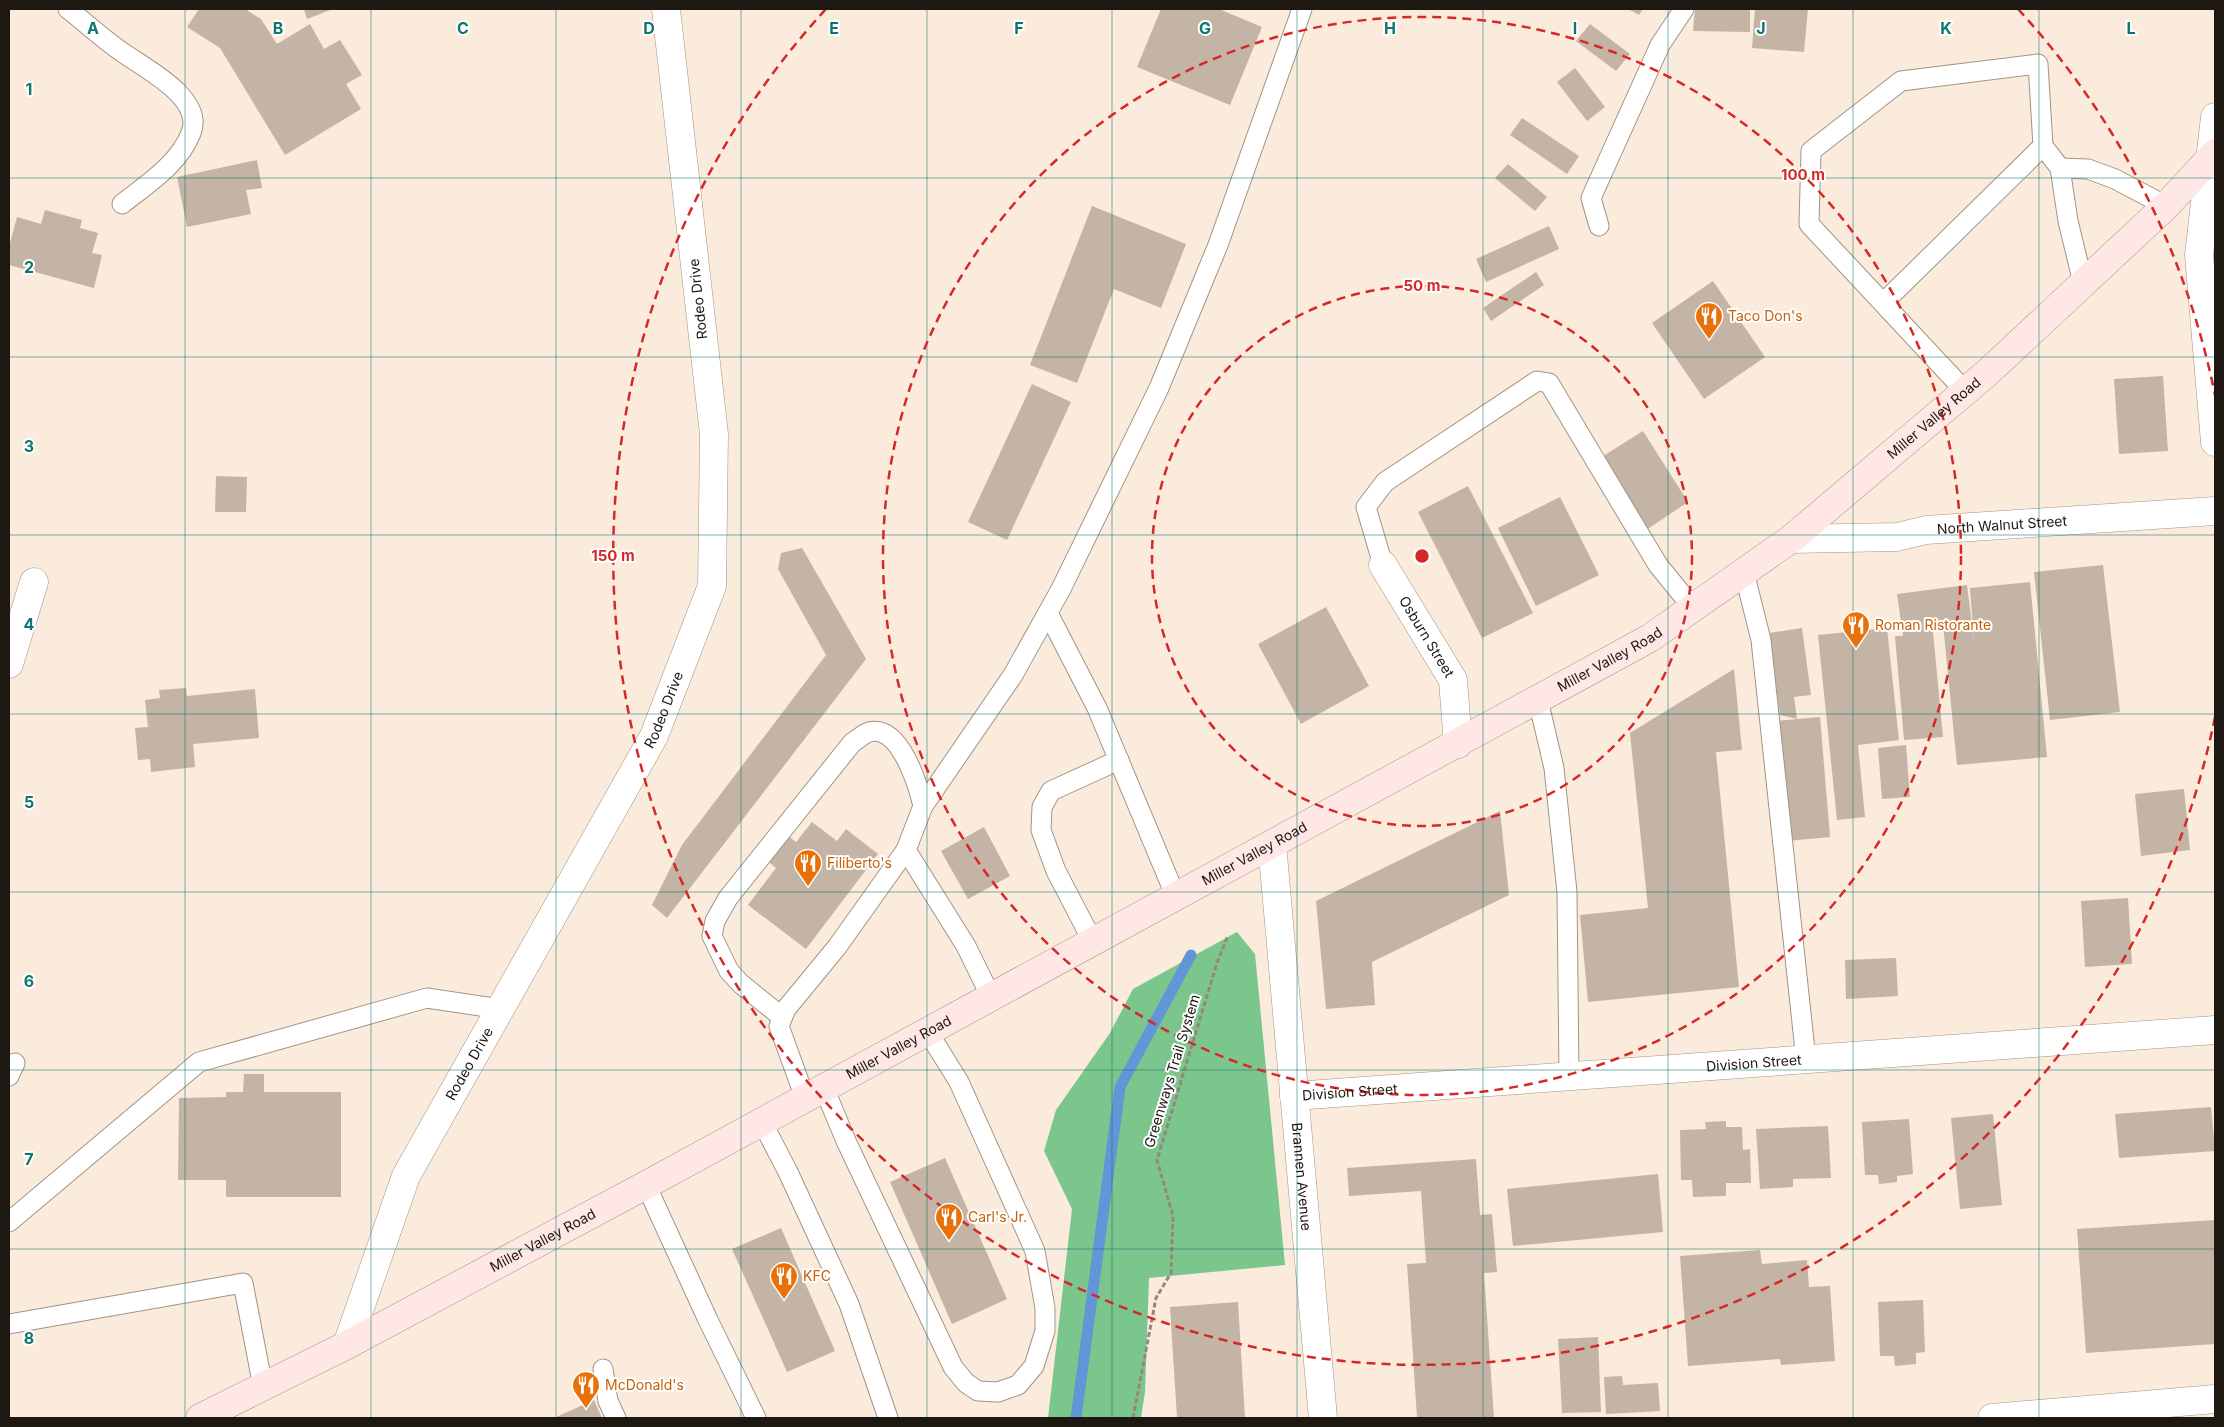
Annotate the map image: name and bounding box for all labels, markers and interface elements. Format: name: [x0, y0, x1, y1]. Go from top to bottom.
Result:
text: A: [87, 18, 99, 38]
text: B: [273, 18, 283, 38]
text: C: [457, 18, 469, 38]
text: D: [643, 18, 655, 38]
text: E: [829, 18, 839, 38]
text: F: [1014, 18, 1024, 38]
text: G: [1199, 18, 1211, 38]
text: H: [1384, 18, 1396, 38]
text: I: [1573, 18, 1577, 38]
text: J: [1756, 18, 1766, 38]
text: K: [1940, 18, 1952, 38]
text: L: [2126, 18, 2136, 38]
text: 1: [26, 79, 32, 99]
text: 100 m: [1781, 165, 1825, 184]
text: 2: [24, 257, 34, 277]
street label: Rodeo Drive: [685, 258, 710, 340]
text: 50 m: [1404, 276, 1440, 295]
restaurant icon: Taco Don's: [1694, 301, 1724, 340]
place label: Taco Don's: [1728, 307, 1803, 324]
street label: Miller Valley Road: [1883, 373, 1984, 462]
text: 3: [24, 436, 34, 456]
street label: North Walnut Street: [1936, 512, 2068, 537]
text: 150 m: [591, 546, 635, 565]
centre of rings: [1413, 547, 1431, 565]
street label: Osburn Street: [1396, 593, 1459, 681]
restaurant icon: Roman Ristorante: [1841, 610, 1871, 649]
text: 4: [24, 614, 35, 634]
place label: Roman Ristorante: [1875, 616, 1991, 633]
street label: Miller Valley Road: [1554, 623, 1665, 695]
street label: Rodeo Drive: [640, 669, 686, 751]
text: 5: [24, 792, 34, 812]
street label: Miller Valley Road: [1199, 818, 1310, 889]
restaurant icon: Filiberto's: [793, 848, 823, 887]
place label: Filiberto's: [827, 854, 892, 871]
text: 6: [24, 971, 34, 991]
street label: Greenways Trail System: [1140, 992, 1203, 1150]
street label: Miller Valley Road: [843, 1011, 954, 1082]
street label: Rodeo Drive: [442, 1024, 496, 1103]
street label: Division Street: [1705, 1051, 1803, 1074]
street label: Division Street: [1301, 1080, 1399, 1103]
street label: Brannen Avenue: [1289, 1122, 1315, 1231]
text: 7: [24, 1149, 34, 1169]
restaurant icon: Carl's Jr.: [934, 1202, 964, 1241]
street label: Miller Valley Road: [487, 1205, 598, 1275]
place label: Carl's Jr.: [968, 1208, 1027, 1225]
restaurant icon: KFC: [769, 1261, 799, 1300]
place label: KFC: [803, 1267, 831, 1284]
text: 8: [24, 1328, 34, 1348]
restaurant icon: McDonald's: [571, 1370, 601, 1409]
place label: McDonald's: [605, 1376, 684, 1393]

